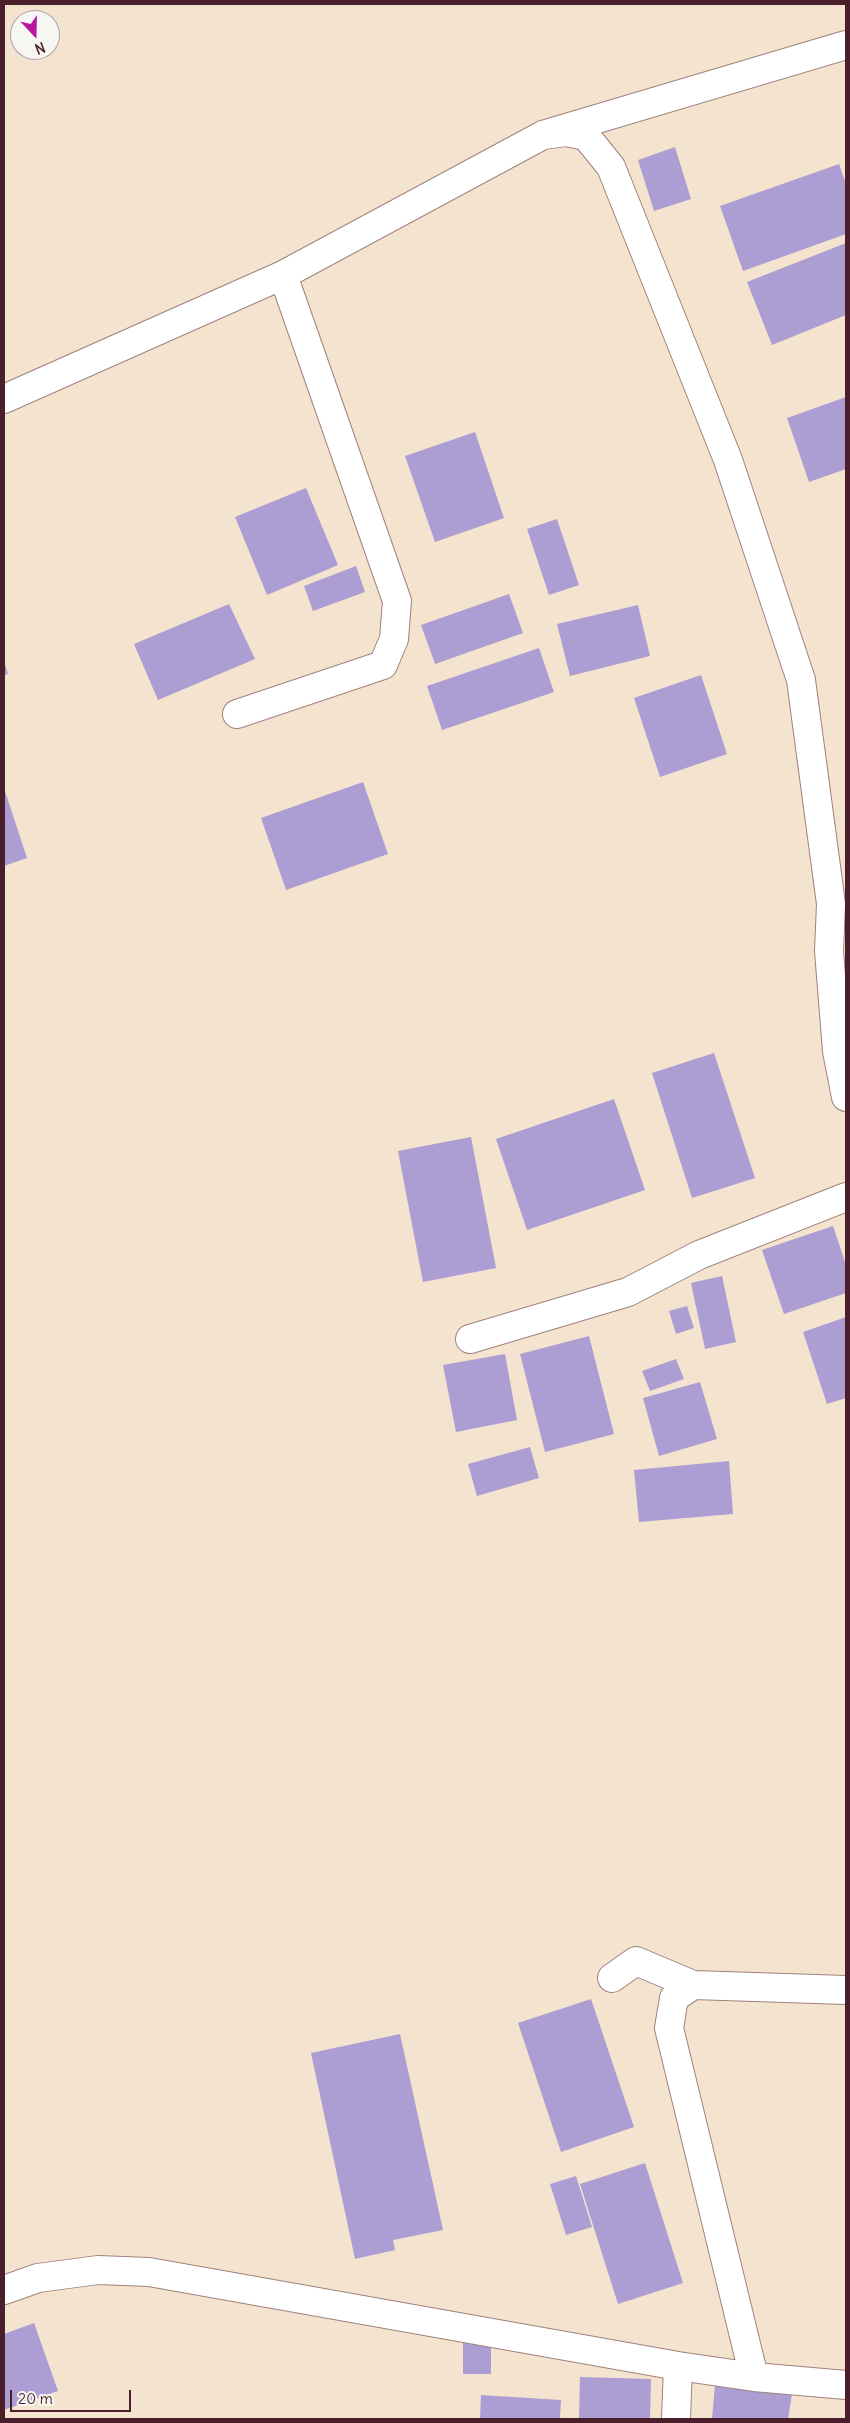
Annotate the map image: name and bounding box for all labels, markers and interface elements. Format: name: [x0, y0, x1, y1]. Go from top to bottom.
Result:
north arrow: [10, 10, 60, 60]
text: N: [32, 38, 48, 58]
scale bar: [12, 2380, 134, 2412]
text: 20 m: [18, 2389, 53, 2408]

